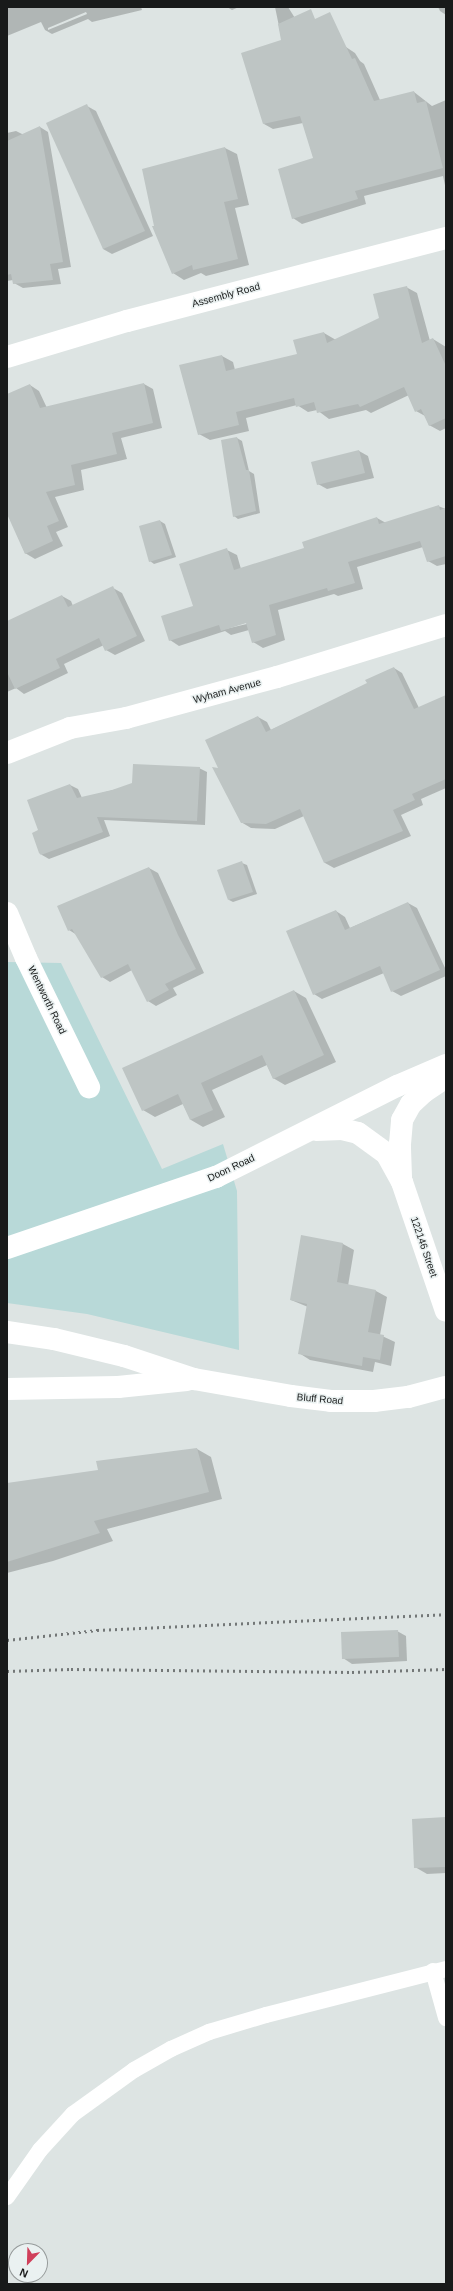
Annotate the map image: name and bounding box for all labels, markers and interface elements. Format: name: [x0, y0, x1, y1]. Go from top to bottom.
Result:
street label: Assembly Road: [191, 280, 261, 310]
street label: Wyham Avenue: [191, 676, 263, 706]
street label: Wentworth Road: [25, 964, 69, 1036]
street label: Doon Road: [206, 1152, 256, 1184]
street label: 122146 Street: [408, 1215, 440, 1279]
street label: Bluff Road: [296, 1391, 344, 1407]
north arrow: [8, 2243, 48, 2283]
text: N: [18, 2266, 30, 2280]

